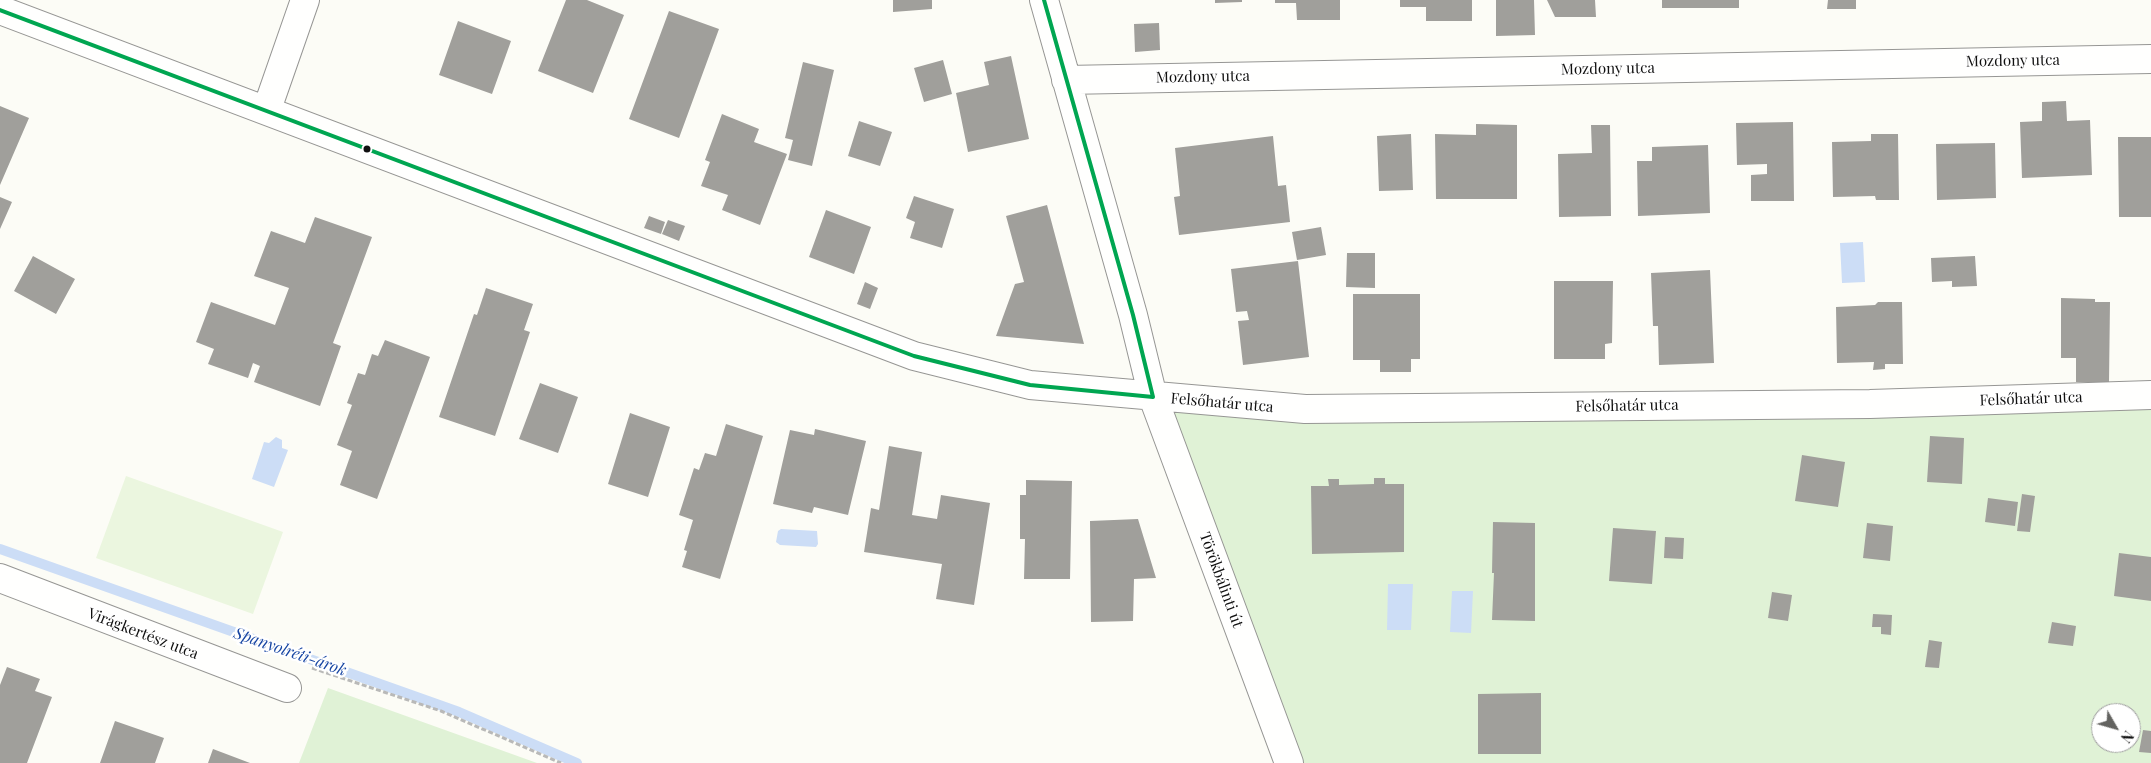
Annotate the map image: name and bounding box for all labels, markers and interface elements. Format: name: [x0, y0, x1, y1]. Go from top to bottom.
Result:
street label: Mozdony utca: [1966, 51, 2060, 71]
street label: Mozdony utca: [1561, 59, 1655, 79]
street label: Mozdony utca: [1156, 67, 1250, 87]
unlabelled marker: [362, 144, 372, 154]
street label: Felsőhatár utca: [1979, 388, 2083, 410]
street label: Felsőhatár utca: [1170, 390, 1274, 416]
street label: Felsőhatár utca: [1575, 396, 1679, 416]
street label: Törökbálinti út: [1195, 530, 1247, 630]
street label: Virágkertész utca: [85, 605, 201, 663]
water label: Spanyolréti-árok: [231, 624, 349, 680]
north arrow: [2091, 703, 2141, 753]
text: N: [2117, 727, 2138, 747]

